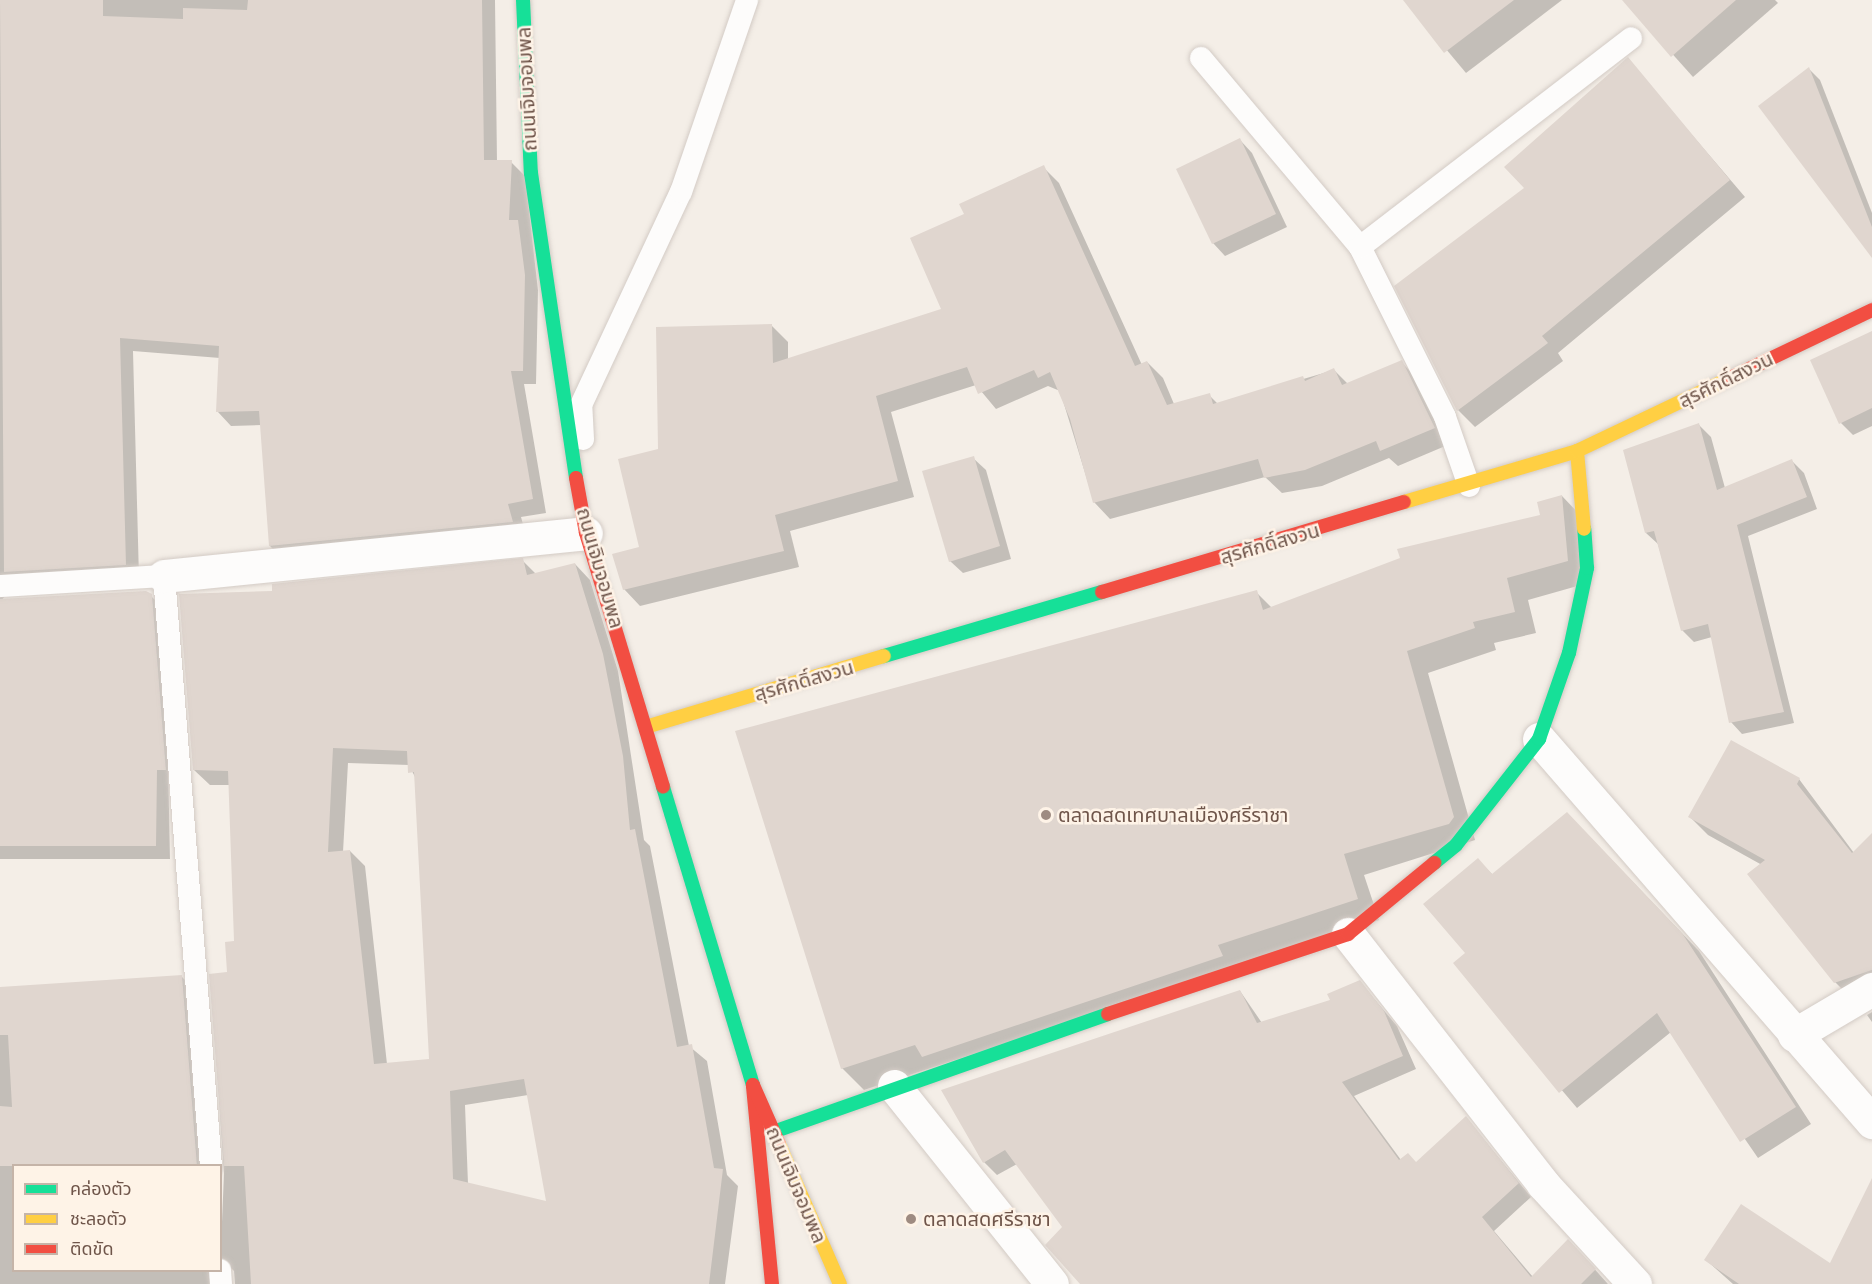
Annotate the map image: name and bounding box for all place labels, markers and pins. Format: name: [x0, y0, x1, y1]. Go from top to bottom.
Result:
place label: ตลาดสดเทศบาลเมืองศรีราชา: [1058, 803, 1288, 827]
marker: ตลาดสดเทศบาลเมืองศรีราชา: [1039, 808, 1053, 822]
place label: ตลาดสดศรีราชา: [923, 1207, 1051, 1231]
marker: ตลาดสดศรีราชา: [904, 1212, 918, 1226]

